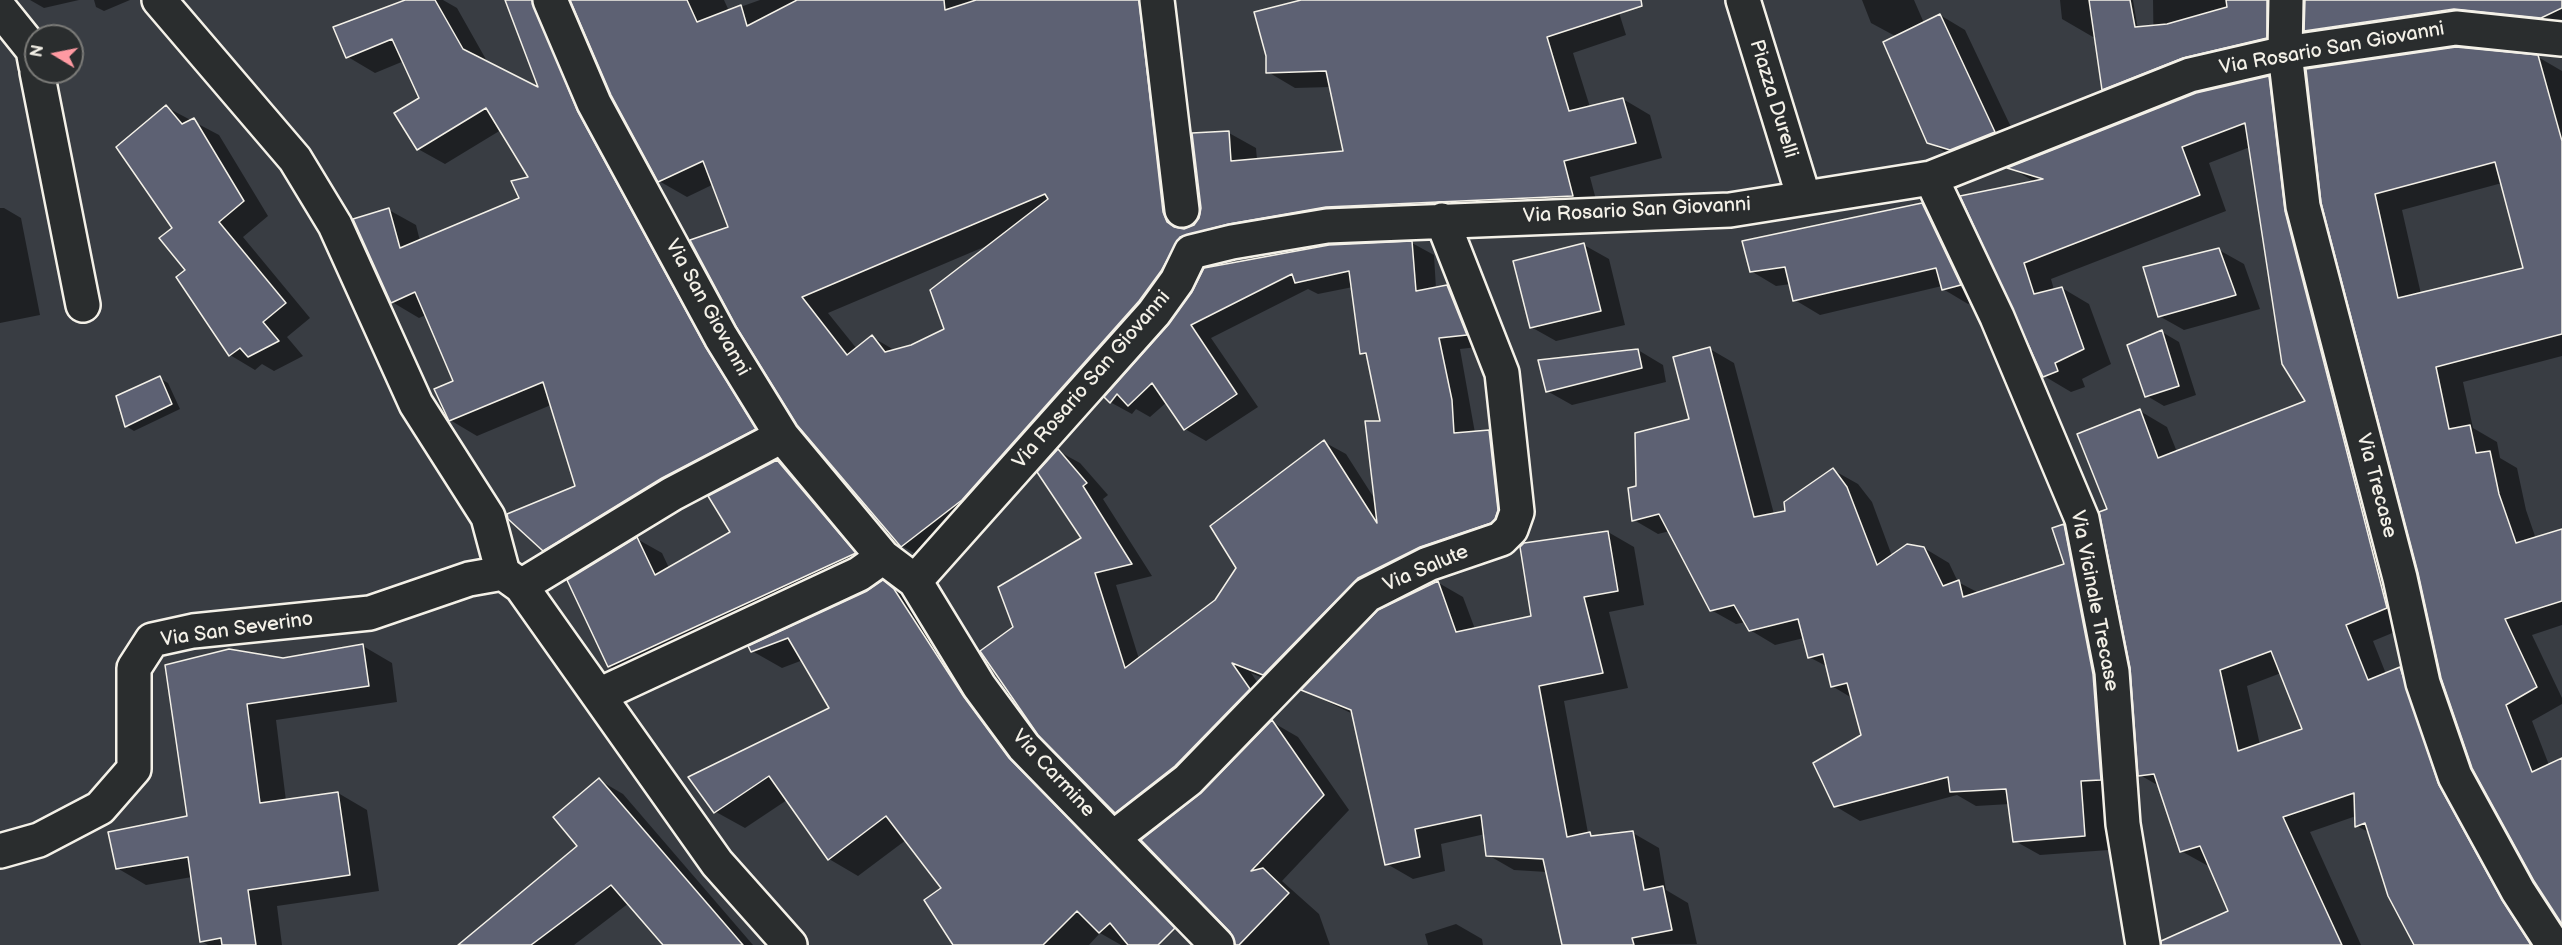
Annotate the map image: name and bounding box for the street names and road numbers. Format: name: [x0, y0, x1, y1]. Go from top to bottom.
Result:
street label: Via Rosario San Giovanni: [2218, 17, 2446, 81]
street label: Piazza Durelli: [1744, 37, 1802, 161]
street label: Via Rosario San Giovanni: [1522, 193, 1752, 229]
street label: Via San Giovanni: [659, 235, 755, 381]
street label: Via Rosario San Giovanni: [1008, 286, 1176, 474]
street label: Via Trecase: [2351, 431, 2401, 541]
street label: Via Vicinale Trecase: [2065, 509, 2123, 693]
street label: Via Salute: [1380, 540, 1472, 598]
street label: Via San Severino: [159, 607, 315, 653]
street label: Via Carmine: [1006, 725, 1100, 823]

